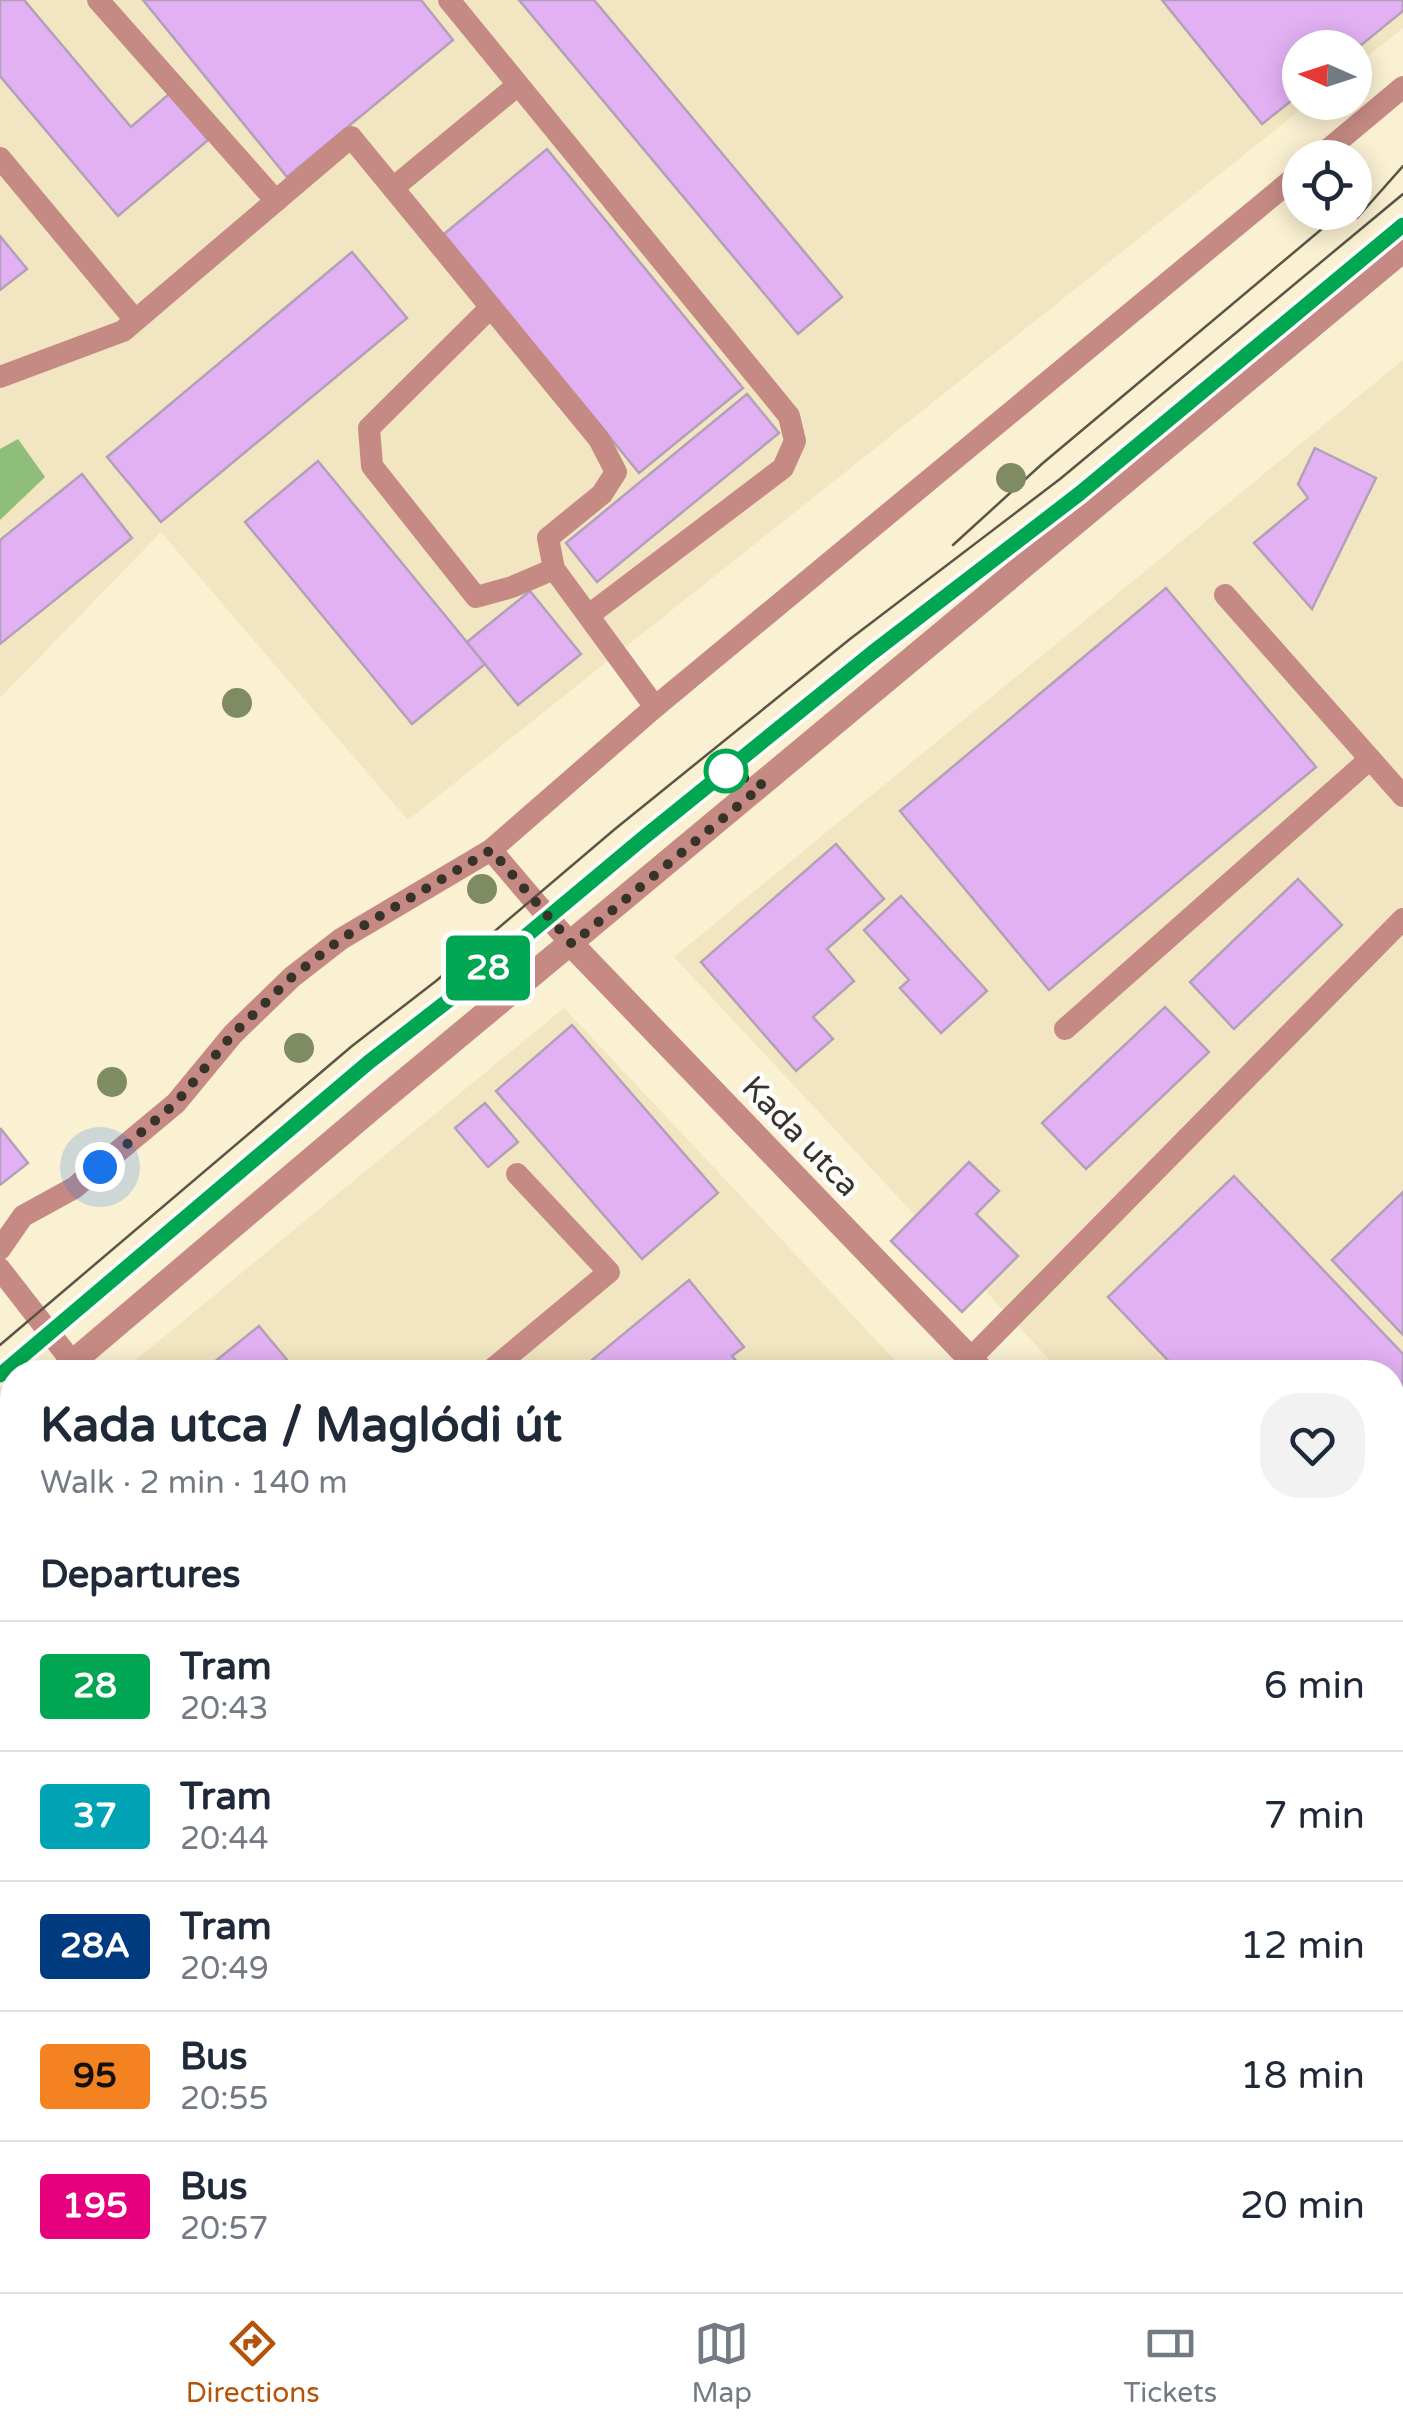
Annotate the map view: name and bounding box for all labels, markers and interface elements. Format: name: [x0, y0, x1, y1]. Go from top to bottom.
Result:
north arrow: [1282, 30, 1372, 120]
map controls: [1282, 30, 1372, 230]
button: locate: [1282, 140, 1372, 230]
unlabelled marker: [705, 750, 747, 792]
line badge: 28: [443, 936, 533, 1000]
text: 28: [466, 947, 510, 989]
street label: Kada utca: [734, 1069, 867, 1205]
your location: [75, 1142, 125, 1192]
button: heart: [1260, 1393, 1365, 1498]
text: Kada utca / Maglódi út: [40, 1397, 562, 1455]
text: Walk · 2 min · 140 m: [40, 1464, 348, 1502]
text: Departures: [40, 1552, 241, 1598]
text: Tram: [180, 1644, 272, 1690]
text: 6 min: [1264, 1663, 1365, 1709]
text: 28: [73, 1665, 117, 1707]
text: 20:43: [180, 1690, 269, 1728]
text: Tram: [180, 1774, 272, 1820]
text: 7 min: [1264, 1793, 1365, 1839]
text: 37: [73, 1795, 117, 1837]
text: 20:44: [180, 1820, 269, 1858]
text: Tram: [180, 1904, 272, 1950]
text: 12 min: [1240, 1923, 1365, 1969]
text: 28A: [60, 1925, 130, 1967]
text: 20:49: [180, 1950, 269, 1988]
text: Bus: [180, 2034, 247, 2080]
text: 18 min: [1240, 2053, 1365, 2099]
text: 95: [73, 2055, 117, 2097]
text: 20:55: [180, 2080, 269, 2118]
text: Bus: [180, 2164, 247, 2210]
text: 20 min: [1240, 2183, 1365, 2229]
text: 195: [62, 2185, 128, 2227]
text: 20:57: [180, 2210, 269, 2248]
tab: Directions: [186, 2316, 320, 2410]
tab: Map: [691, 2316, 752, 2410]
tab: Tickets: [1124, 2316, 1217, 2410]

